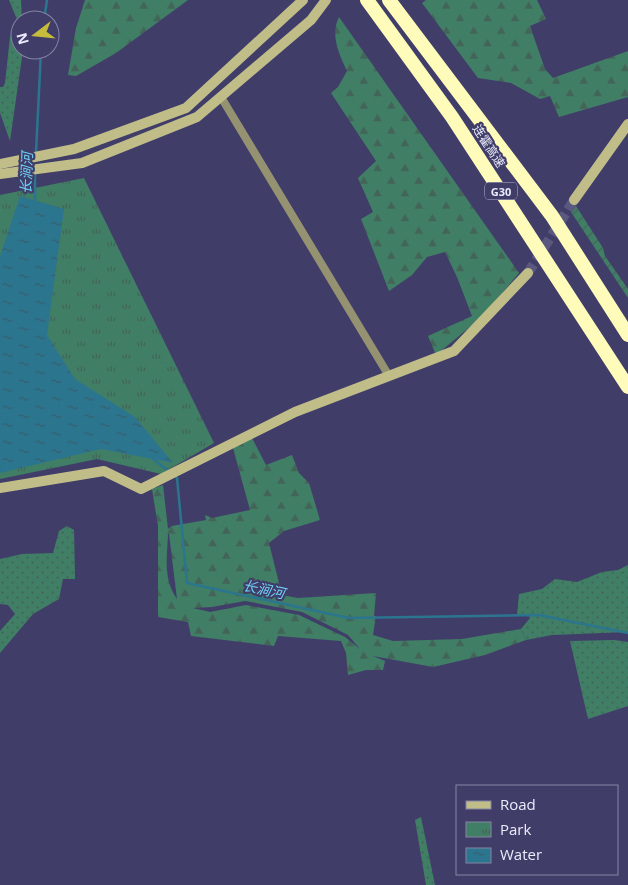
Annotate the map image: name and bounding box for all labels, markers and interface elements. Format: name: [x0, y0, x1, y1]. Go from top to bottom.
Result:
north arrow: [10, 10, 60, 60]
text: N: [11, 31, 33, 47]
street label: 连霍高速: [469, 121, 509, 171]
water label: 长涧河: [16, 149, 36, 194]
road number: G30: [485, 182, 517, 200]
water label: 长涧河: [241, 575, 289, 603]
legend: [456, 785, 618, 875]
text: Road: [500, 794, 536, 814]
text: Park: [500, 819, 531, 839]
text: Water: [500, 844, 542, 864]

